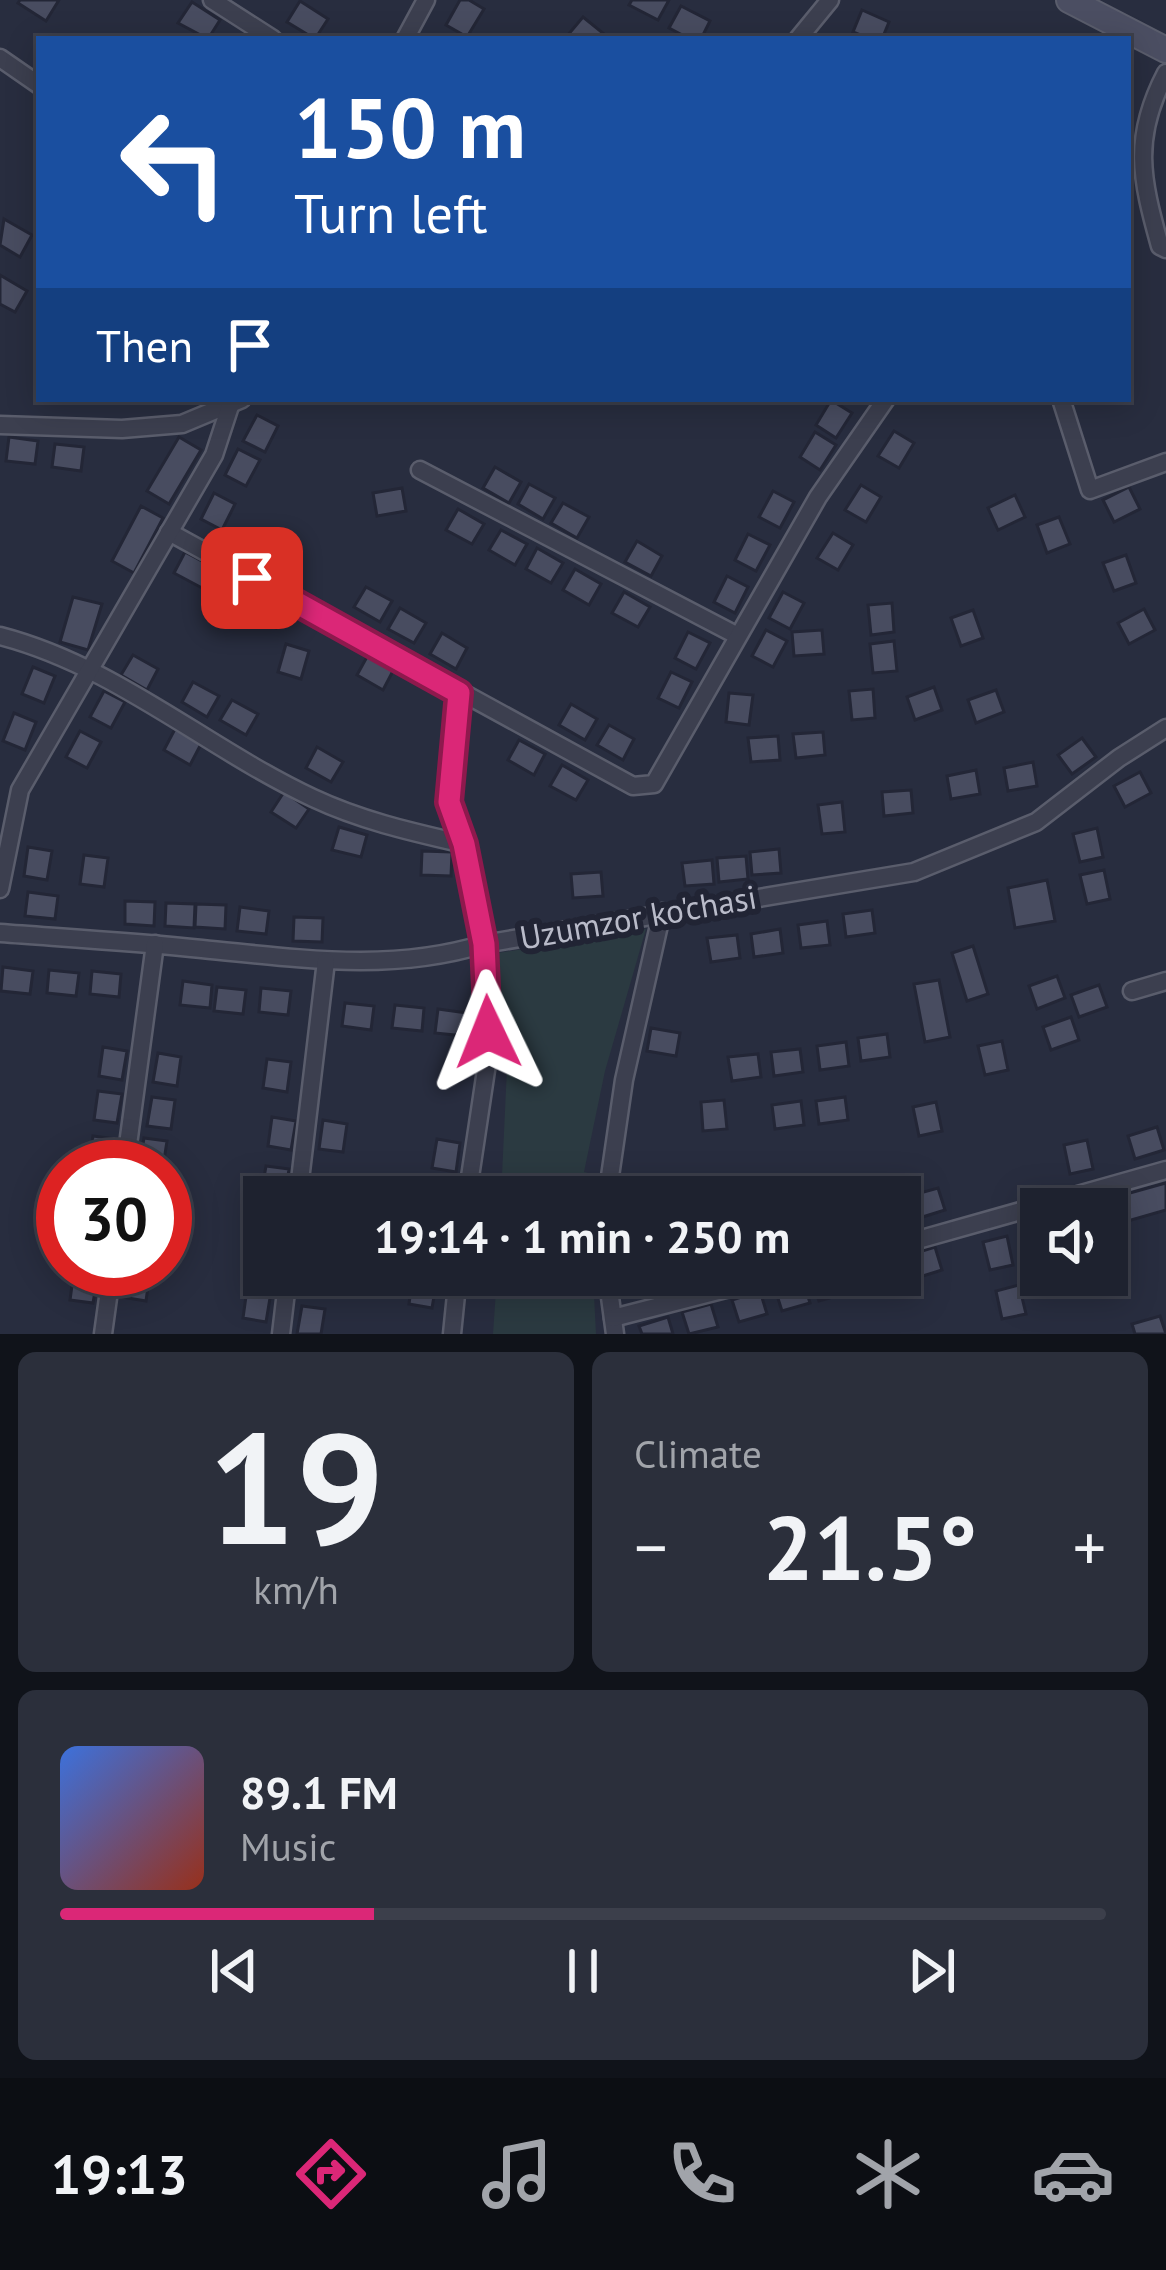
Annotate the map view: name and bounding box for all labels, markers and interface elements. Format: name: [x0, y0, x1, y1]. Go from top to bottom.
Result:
text: 150 m: [294, 72, 526, 181]
icon: left: [96, 84, 252, 240]
text: Turn left: [294, 178, 488, 248]
icon: arrive: [217, 312, 283, 378]
text: Then: [96, 316, 193, 374]
pin: [201, 527, 303, 629]
icon: arrive: [219, 545, 285, 611]
street label: Uzumzor ko'chasi: [516, 874, 760, 959]
position arrow: [425, 969, 551, 1095]
speed limit sign: 30: [36, 1140, 192, 1296]
map controls: [1020, 1188, 1128, 1296]
button: sound: [1020, 1188, 1128, 1296]
text: 19:14 · 1 min · 250 m: [374, 1207, 790, 1265]
text: 19: [208, 1385, 384, 1587]
text: Climate: [634, 1428, 762, 1479]
text: 21.5°: [763, 1488, 977, 1605]
text: −: [634, 1504, 667, 1589]
text: +: [1073, 1504, 1106, 1589]
text: km/h: [253, 1564, 339, 1615]
text: 89.1 FM: [240, 1763, 398, 1821]
text: Music: [240, 1821, 336, 1872]
icon: previous: [201, 1938, 267, 2004]
icon: pause: [550, 1938, 616, 2004]
icon: next: [899, 1938, 965, 2004]
icon: directions: [289, 2132, 373, 2216]
icon: music: [475, 2132, 559, 2216]
icon: phone: [660, 2132, 744, 2216]
icon: climate: [846, 2132, 930, 2216]
icon: car: [1031, 2132, 1115, 2216]
text: 19:13: [51, 2139, 188, 2209]

